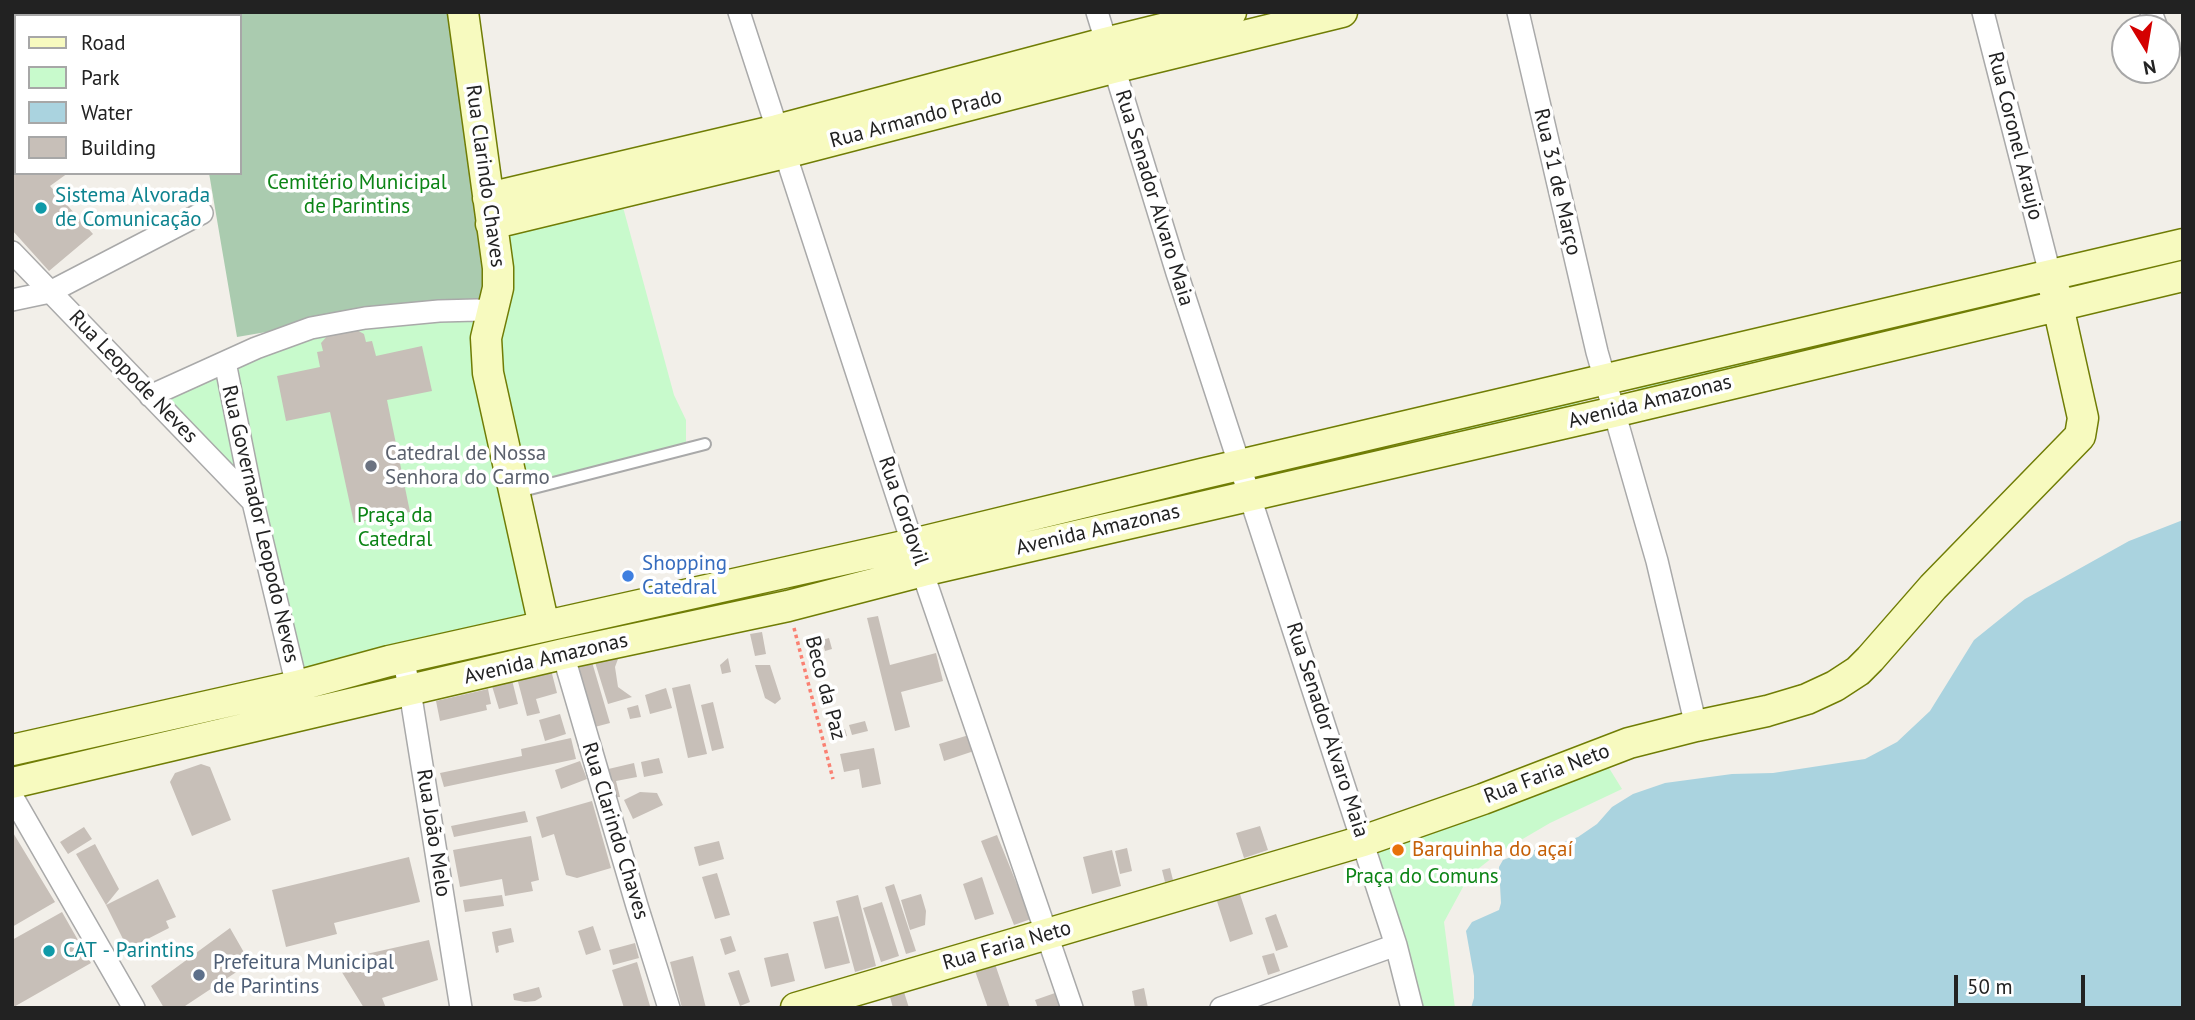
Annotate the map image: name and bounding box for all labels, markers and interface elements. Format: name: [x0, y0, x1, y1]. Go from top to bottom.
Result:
legend: [14, 14, 242, 175]
north arrow: [2111, 14, 2181, 84]
text: Road: [81, 29, 125, 56]
street label: Rua Coronel Araujo: [1982, 49, 2048, 223]
text: N: [2141, 55, 2158, 81]
text: Park: [81, 64, 120, 91]
street label: Rua Clarindo Chaves: [460, 83, 510, 269]
street label: Rua Armando Prado: [827, 84, 1005, 154]
street label: Rua Senador Alvaro Maia: [1109, 87, 1199, 309]
text: Water: [81, 99, 133, 126]
street label: Rua 31 de Março: [1528, 106, 1586, 258]
text: Building: [81, 134, 156, 161]
park label: Cemitério Municipal de Parintins: [267, 170, 447, 220]
place label: Sistema Alvorada de Comunicação: [55, 183, 210, 233]
marker: Sistema Alvorada de Comunicação: [33, 200, 49, 216]
street label: Rua Leopode Neves: [63, 305, 203, 449]
street label: Avenida Amazonas: [1566, 370, 1734, 434]
street label: Rua Governador Leopodo Neves: [216, 383, 304, 665]
place label: Catedral de Nossa Senhora do Carmo: [385, 441, 550, 491]
street label: Rua Cordovil: [873, 453, 933, 569]
marker: Catedral de Nossa Senhora do Carmo: [363, 458, 379, 474]
street label: Avenida Amazonas: [1014, 499, 1182, 561]
park label: Praça da Catedral: [357, 503, 433, 553]
place label: Shopping Catedral: [642, 551, 727, 601]
marker: Shopping Catedral: [620, 568, 636, 584]
street label: Rua Senador Alvaro Maia: [1280, 619, 1374, 841]
street label: Avenida Amazonas: [462, 628, 630, 690]
street label: Beco da Paz: [799, 633, 851, 743]
street label: Rua Faria Neto: [1481, 738, 1613, 810]
street label: Rua Clarindo Chaves: [576, 739, 654, 923]
street label: Rua João Melo: [410, 767, 456, 899]
place label: Barquinha do açaí: [1412, 837, 1573, 863]
marker: Barquinha do açaí: [1390, 842, 1406, 858]
park label: Praça do Comuns: [1345, 864, 1499, 890]
street label: Rua Faria Neto: [940, 916, 1074, 976]
place label: CAT - Parintins: [63, 938, 194, 964]
marker: CAT - Parintins: [41, 943, 57, 959]
place label: Prefeitura Municipal de Parintins: [213, 950, 394, 1000]
scale bar: [1957, 960, 2088, 1004]
marker: Prefeitura Municipal de Parintins: [191, 967, 207, 983]
text: 50 m: [1967, 973, 2013, 1000]

